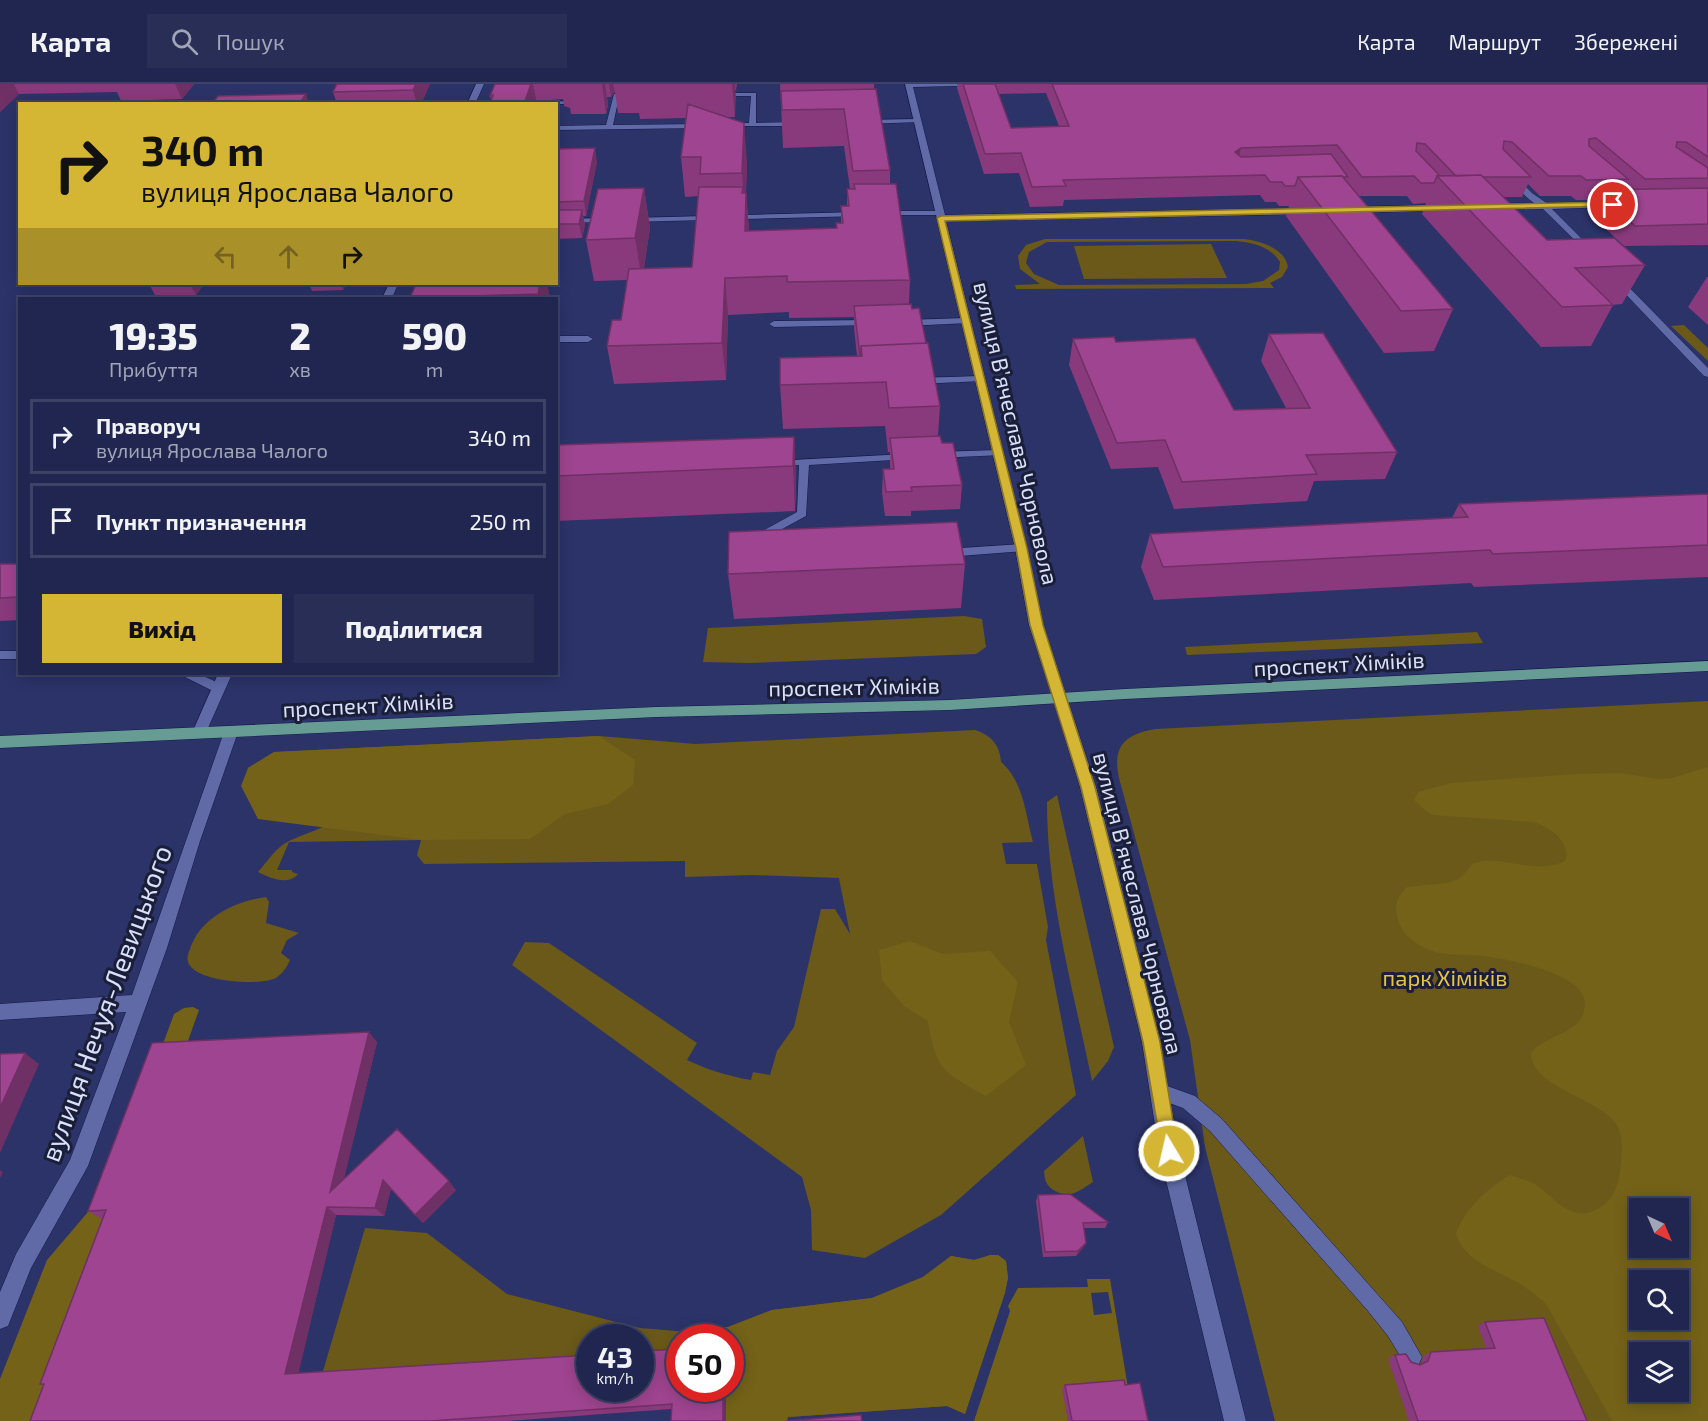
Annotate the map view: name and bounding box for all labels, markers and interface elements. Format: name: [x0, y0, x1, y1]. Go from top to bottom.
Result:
search box: [147, 14, 567, 68]
text: Карта: [30, 24, 111, 58]
icon: search: [168, 25, 201, 58]
text: Пошук: [216, 28, 285, 54]
text: Карта: [1357, 29, 1416, 54]
text: Маршрут: [1449, 29, 1541, 54]
text: Збережені: [1574, 29, 1678, 54]
text: 340 m: [141, 124, 264, 174]
icon: right: [42, 126, 120, 204]
text: вулиця Ярослава Чалого: [141, 175, 454, 207]
pin: [1587, 179, 1638, 230]
icon: arrive: [1596, 188, 1629, 221]
icon: left: [209, 240, 242, 273]
icon: ahead: [272, 240, 305, 273]
icon: right: [335, 240, 368, 273]
street label: вулиця Вʼячеслава Чорновола: [968, 279, 1065, 587]
text: 19:35: [109, 314, 198, 357]
text: 2: [289, 314, 311, 357]
text: 590: [402, 314, 467, 357]
text: Прибуття: [109, 357, 198, 381]
text: хв: [289, 357, 311, 381]
text: m: [426, 357, 443, 381]
text: Праворуч: [96, 412, 201, 438]
icon: right: [45, 420, 78, 453]
text: 340 m: [468, 424, 531, 450]
text: вулиця Ярослава Чалого: [96, 438, 328, 462]
icon: arrive: [45, 504, 78, 537]
text: Пункт призначення: [96, 508, 307, 534]
text: 250 m: [469, 508, 531, 534]
button: Вихід: [42, 594, 282, 663]
button: Поділитися: [294, 594, 534, 663]
street label: проспект Хіміків: [1253, 646, 1425, 680]
street label: проспект Хіміків: [768, 672, 940, 700]
street label: проспект Хіміків: [282, 687, 454, 721]
street label: вулиця Вʼячеслава Чорновола: [1088, 749, 1189, 1057]
street label: вулиця Нечуя-Левицького: [33, 840, 178, 1166]
park label: парк Хіміків: [1383, 964, 1507, 990]
position arrow: [1137, 1119, 1201, 1183]
north arrow: [1629, 1198, 1689, 1258]
map controls: [1629, 1198, 1689, 1402]
button: search: [1629, 1270, 1689, 1330]
speed limit sign: 50: [666, 1324, 744, 1402]
text: 43: [597, 1338, 633, 1374]
button: layers: [1629, 1342, 1689, 1402]
text: km/h: [596, 1369, 634, 1387]

